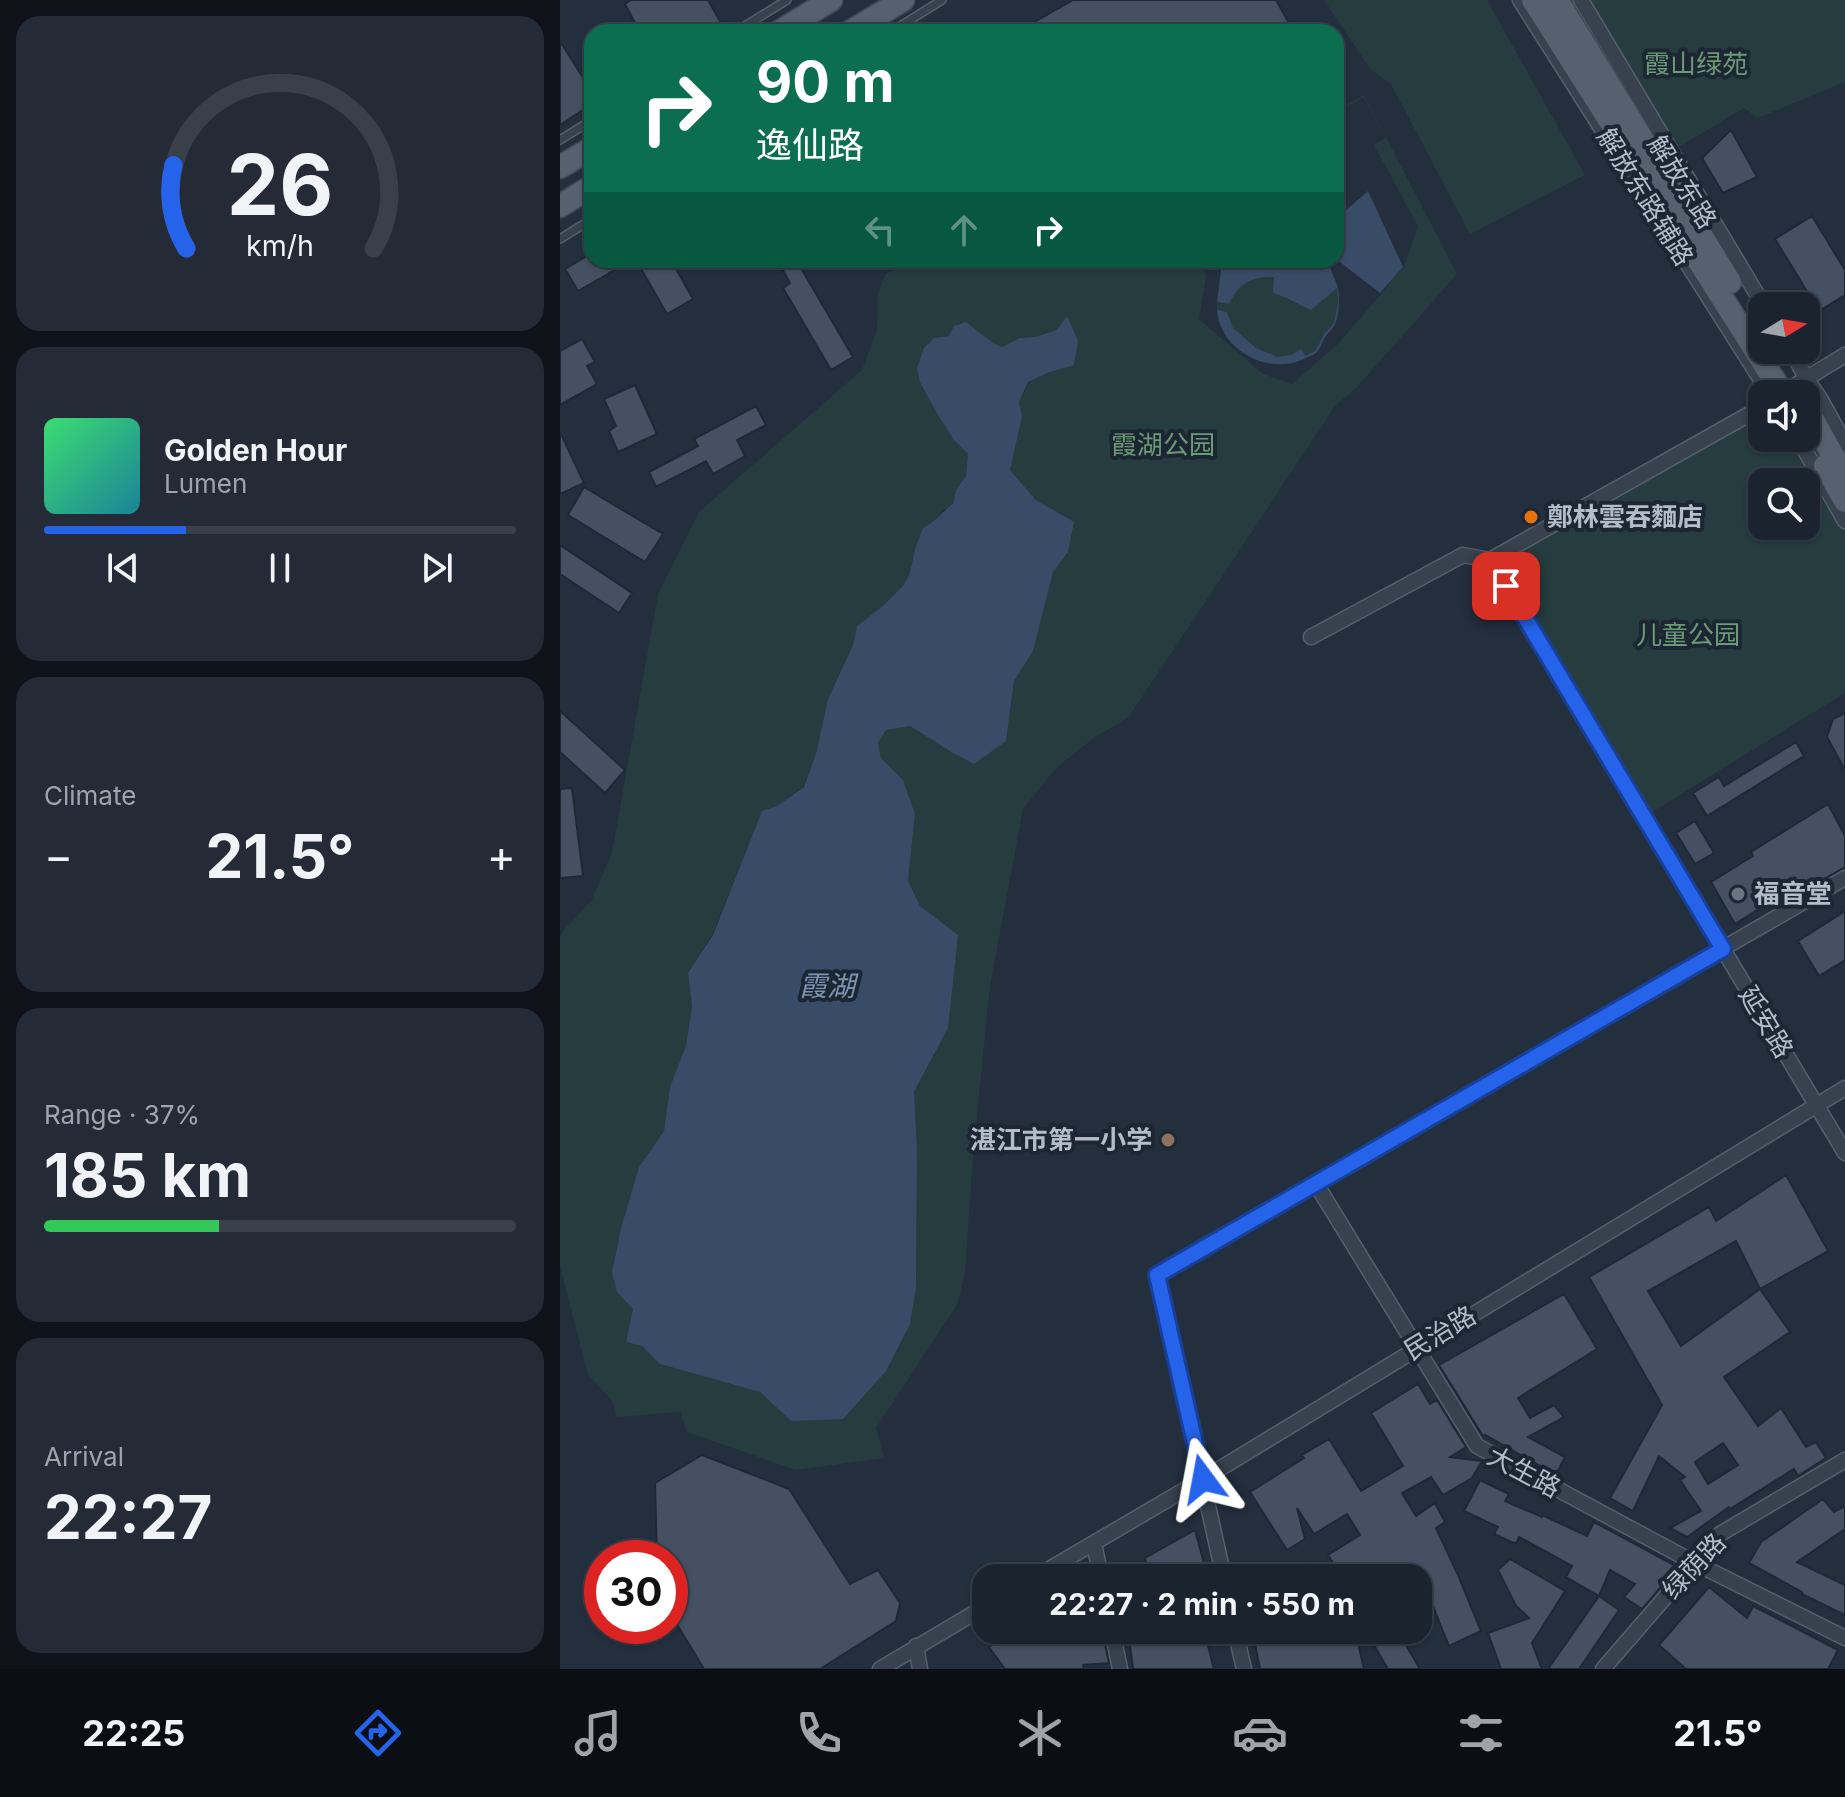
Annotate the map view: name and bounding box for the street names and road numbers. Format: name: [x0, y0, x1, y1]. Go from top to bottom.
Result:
street label: 解放东路辅路: [1591, 122, 1700, 271]
street label: 解放东路: [1642, 129, 1723, 234]
street label: 延安路: [1733, 980, 1800, 1063]
street label: 民治路: [1398, 1299, 1481, 1366]
street label: 大生路: [1483, 1440, 1566, 1504]
street label: 绿荫路: [1656, 1527, 1732, 1605]

